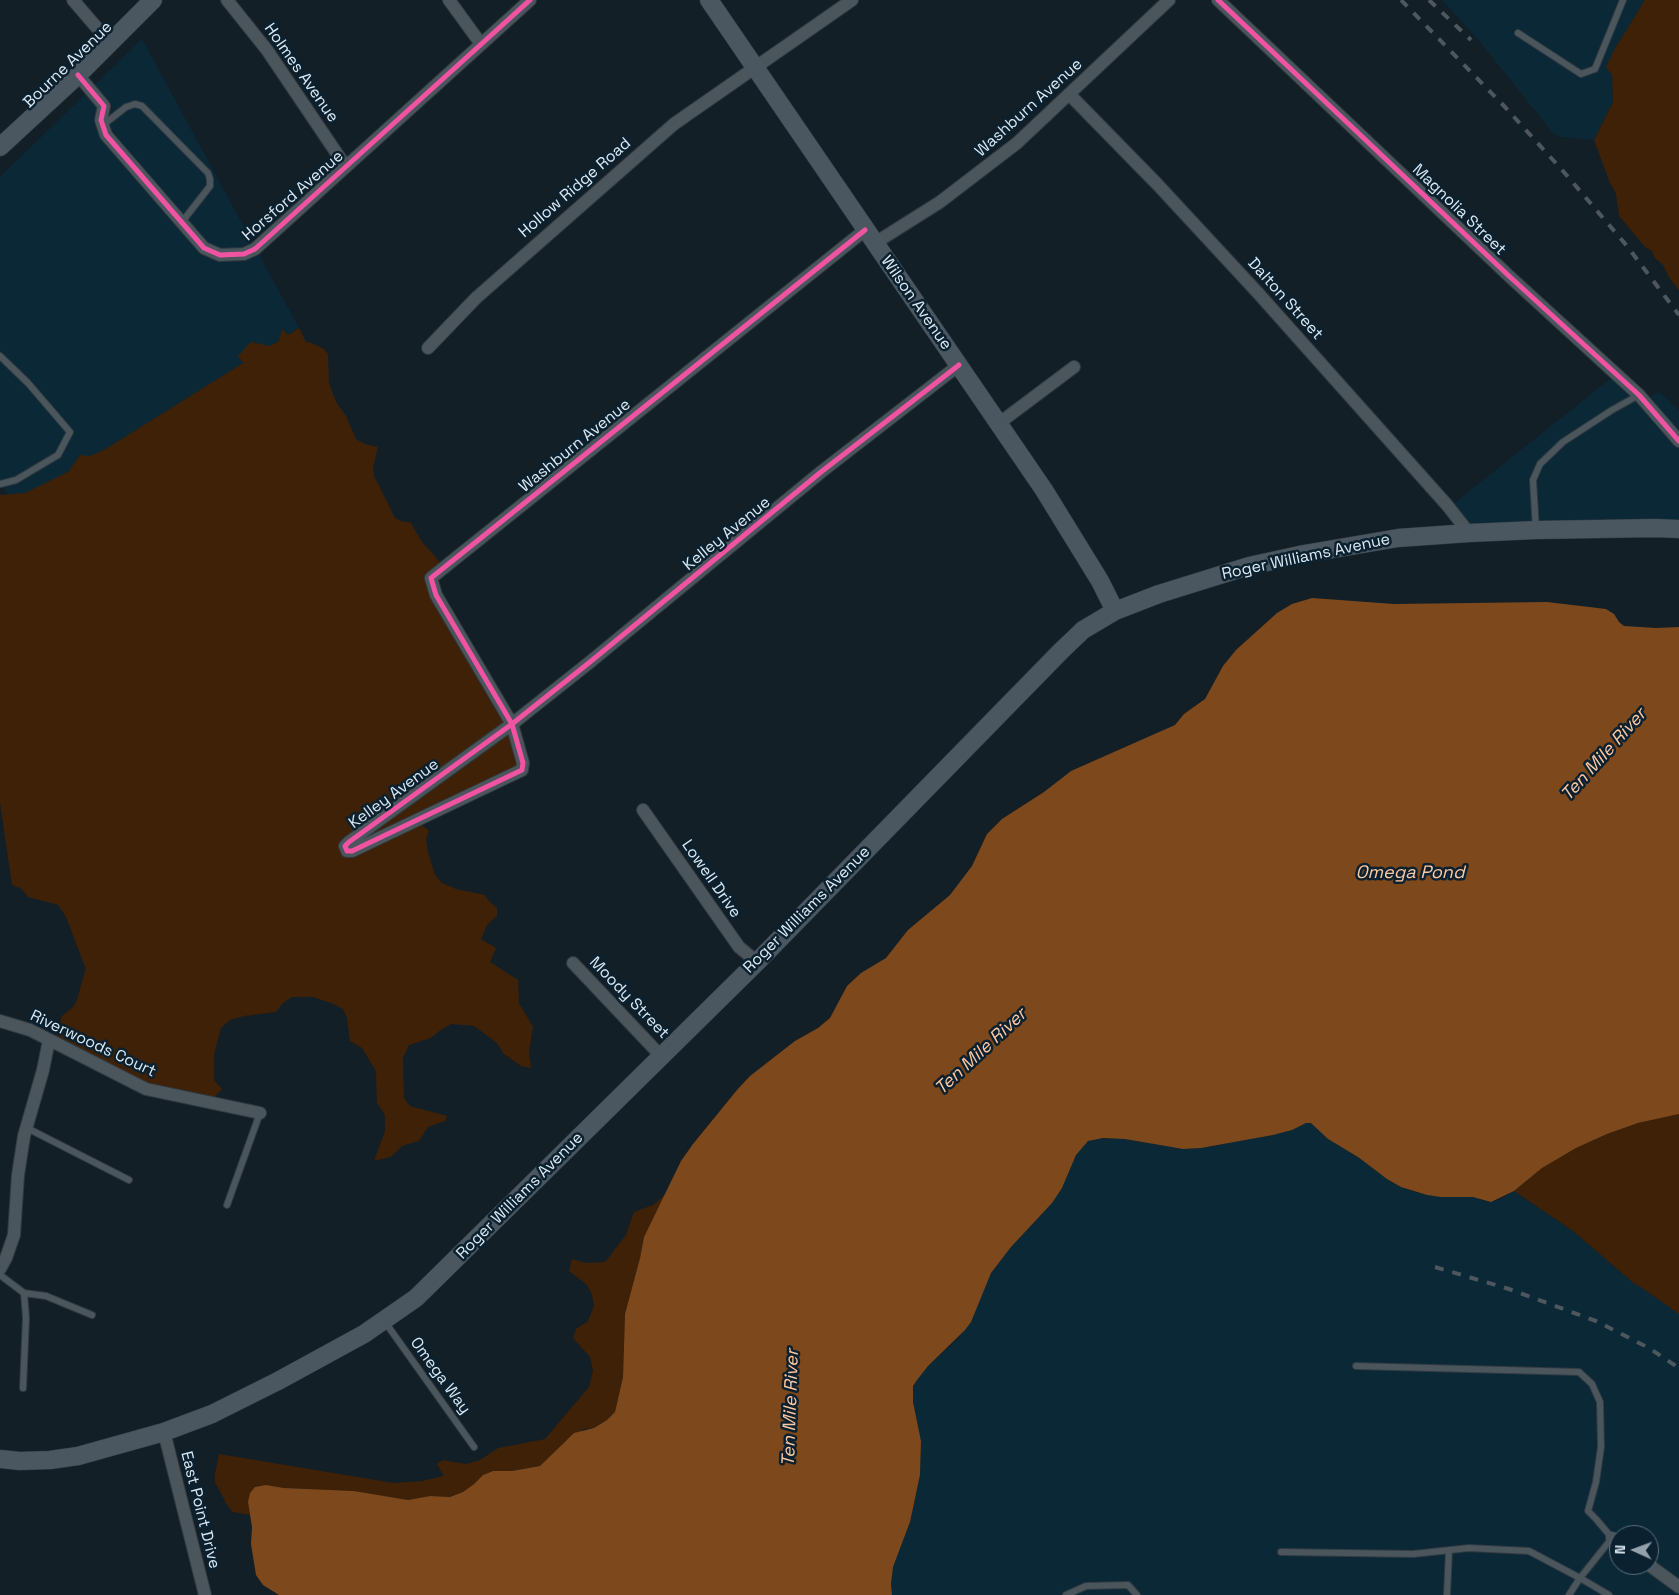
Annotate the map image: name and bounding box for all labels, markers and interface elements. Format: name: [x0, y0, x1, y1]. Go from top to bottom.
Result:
street label: Bourne Avenue: [20, 18, 116, 112]
street label: Holmes Avenue: [260, 20, 342, 126]
street label: Washburn Avenue: [971, 55, 1087, 161]
street label: Hollow Ridge Road: [515, 134, 635, 242]
street label: Horsford Avenue: [238, 147, 348, 245]
street label: Magnolia Street: [1408, 160, 1510, 260]
street label: Wilson Avenue: [876, 252, 956, 354]
street label: Dalton Street: [1243, 254, 1327, 344]
street label: Washburn Avenue: [515, 395, 635, 497]
street label: Kelley Avenue: [680, 493, 774, 575]
street label: Roger Williams Avenue: [1220, 530, 1392, 584]
water label: Ten Mile River: [1557, 704, 1651, 806]
street label: Kelley Avenue: [345, 755, 443, 833]
street label: Lowell Drive: [677, 836, 745, 922]
street label: Roger Williams Avenue: [740, 843, 874, 977]
water label: Omega Pond: [1356, 862, 1464, 884]
street label: Moody Street: [585, 953, 673, 1043]
water label: Ten Mile River: [931, 1004, 1031, 1100]
street label: Riverwoods Court: [27, 1006, 159, 1082]
street label: Roger Williams Avenue: [453, 1129, 587, 1263]
street label: Omega Way: [406, 1334, 474, 1418]
water label: Ten Mile River: [778, 1349, 804, 1467]
street label: East Point Drive: [176, 1449, 224, 1571]
north arrow: [1609, 1525, 1659, 1575]
text: N: [1611, 1545, 1629, 1555]

